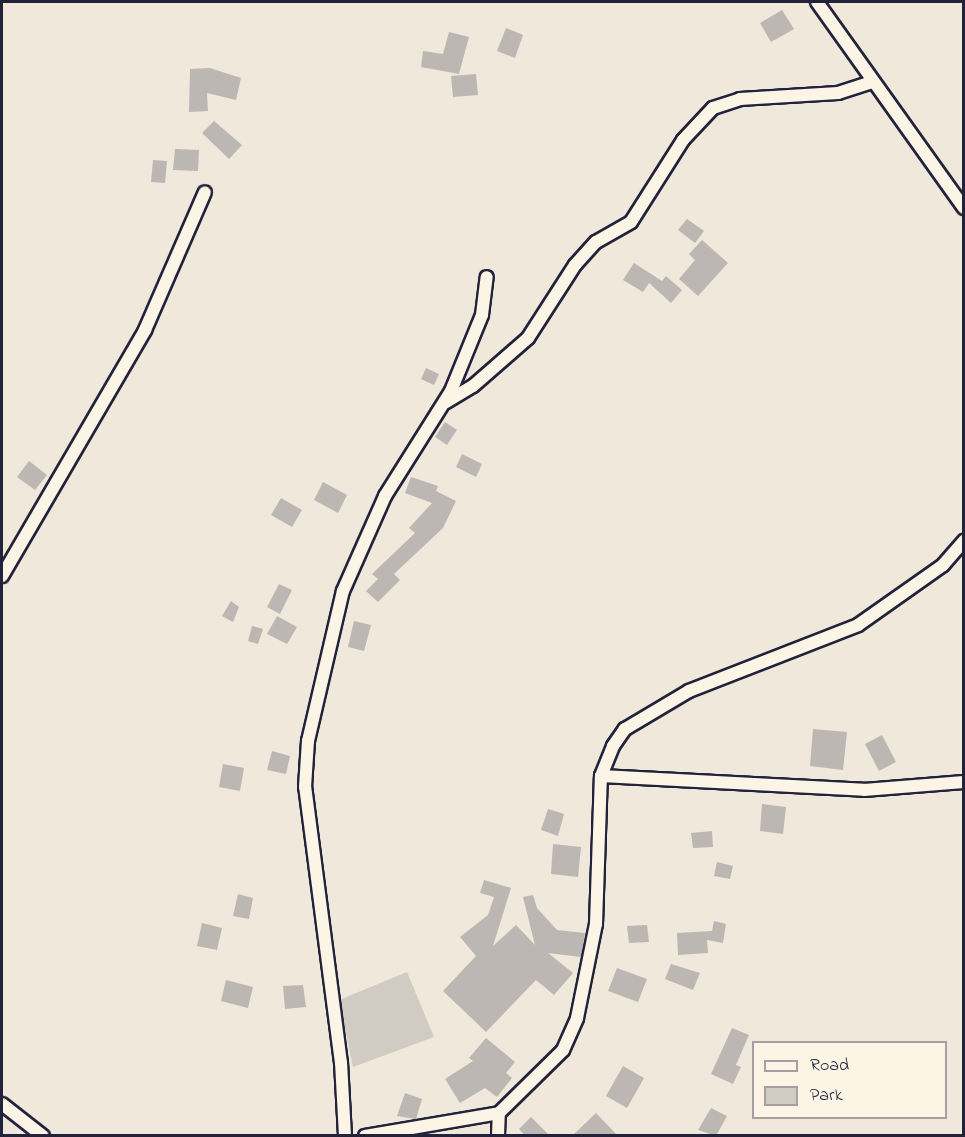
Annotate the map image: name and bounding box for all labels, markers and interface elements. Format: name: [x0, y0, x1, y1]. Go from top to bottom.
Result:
legend: [752, 1041, 947, 1119]
text: Road: [810, 1053, 849, 1079]
text: Park: [810, 1083, 843, 1109]

